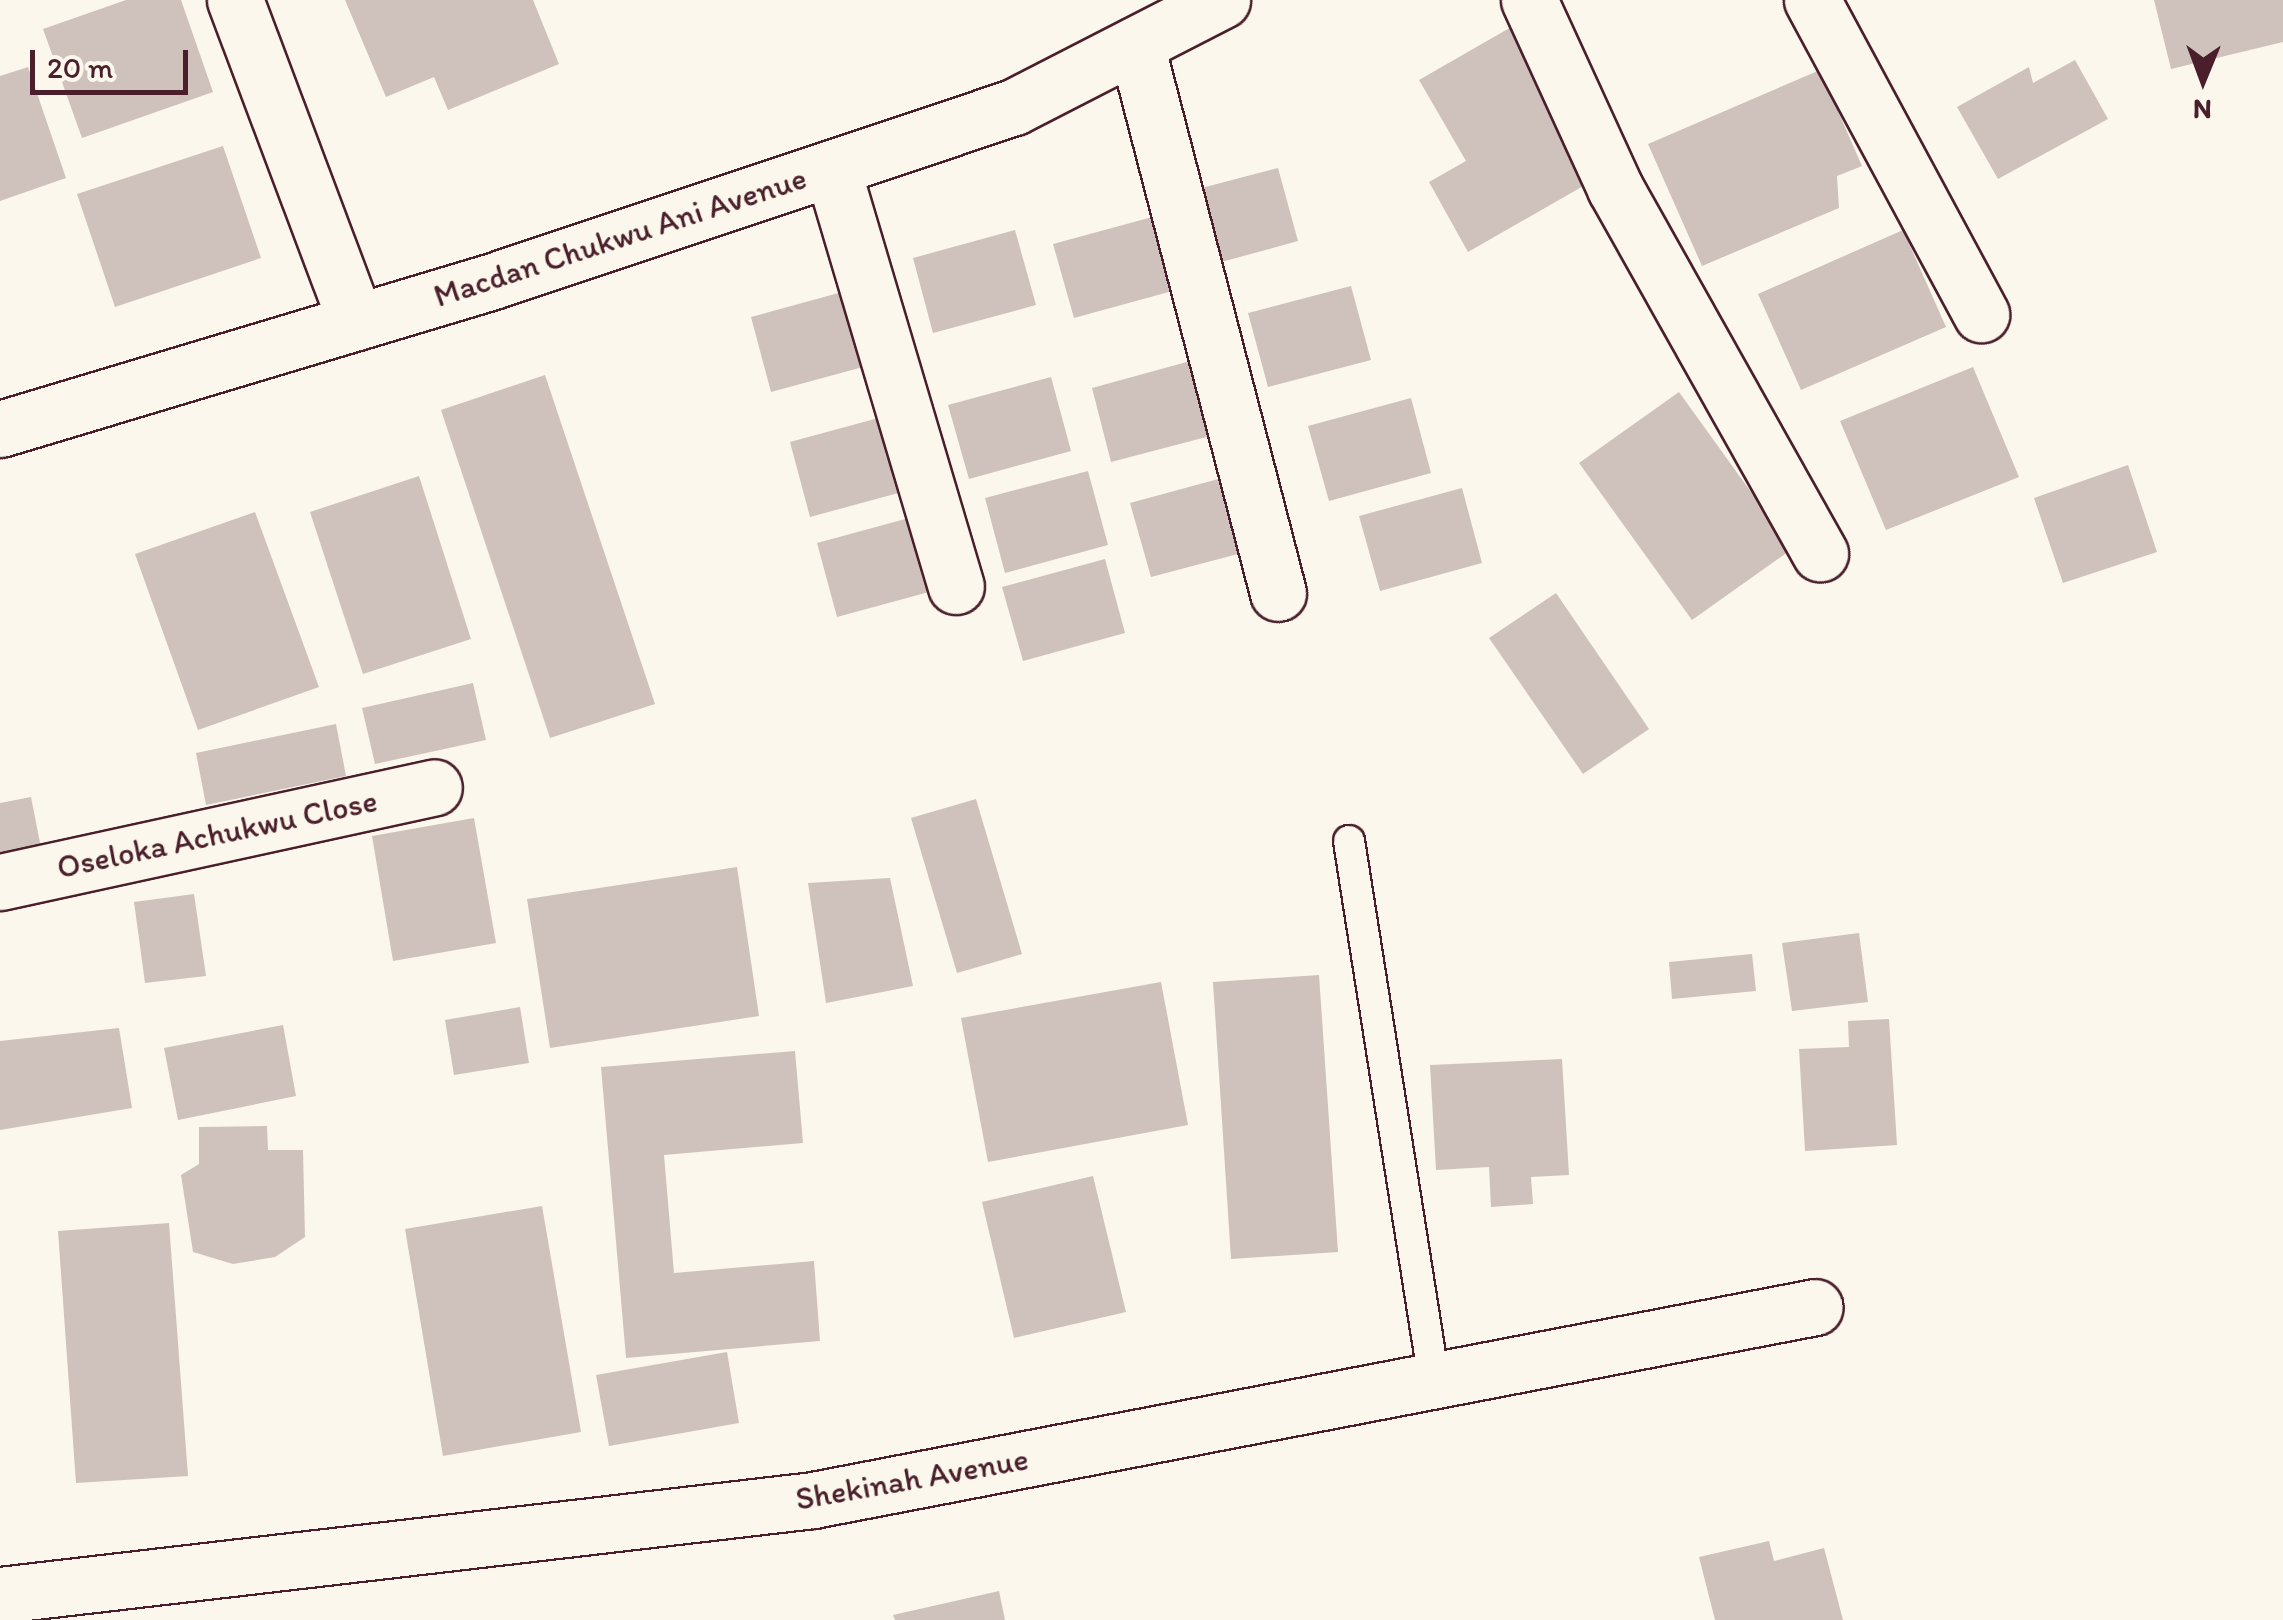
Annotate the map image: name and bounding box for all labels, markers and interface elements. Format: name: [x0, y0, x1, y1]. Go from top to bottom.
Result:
scale bar: [35, 30, 192, 92]
north arrow: [2153, 30, 2253, 130]
text: 20 m: [47, 49, 113, 86]
text: N: [2193, 93, 2212, 127]
street label: Macdan Chukwu Ani Avenue: [430, 159, 810, 315]
street label: Oseloka Achukwu Close: [53, 781, 381, 887]
street label: Shekinah Avenue: [793, 1440, 1031, 1518]

